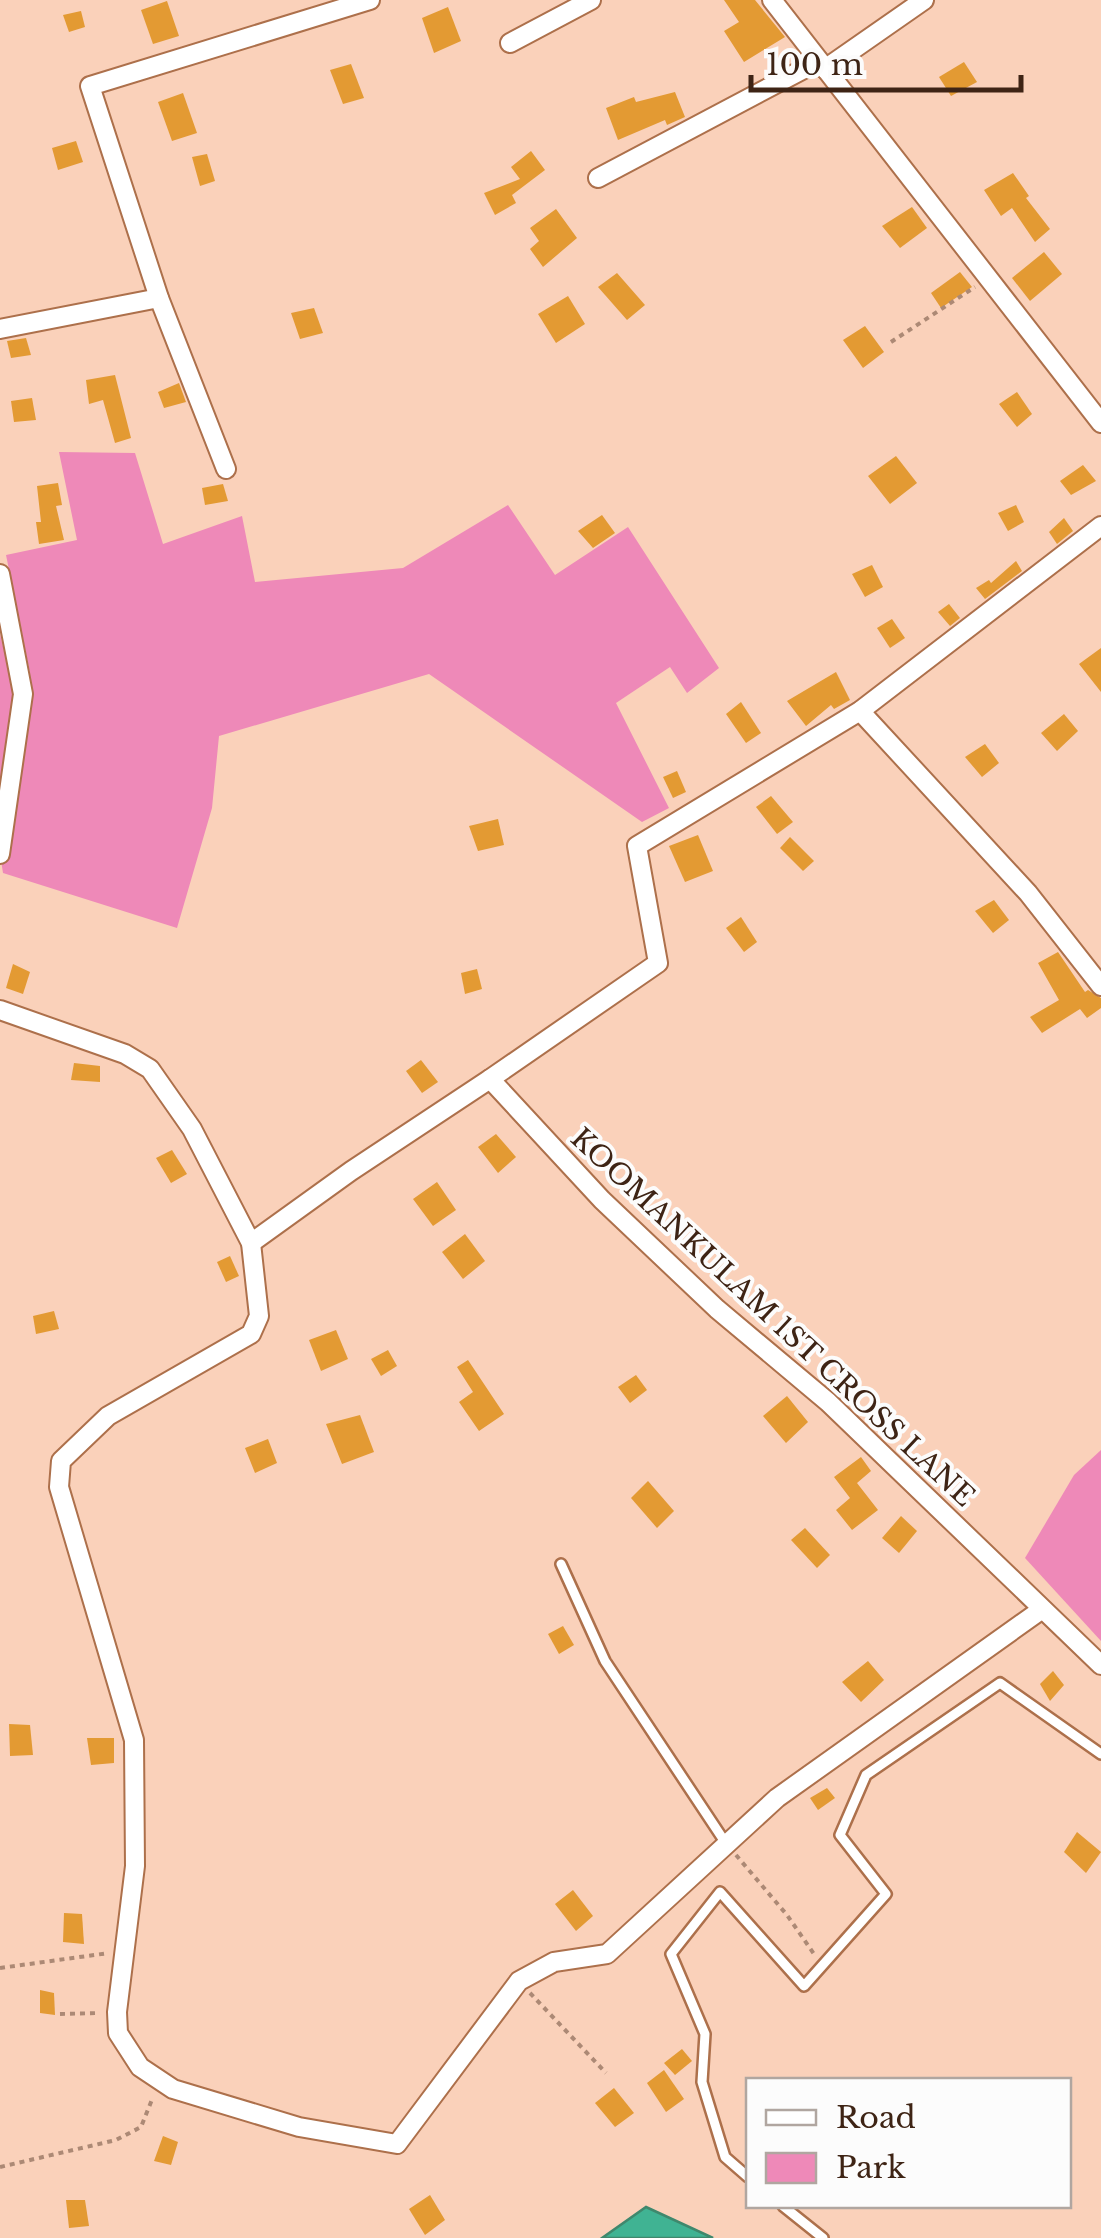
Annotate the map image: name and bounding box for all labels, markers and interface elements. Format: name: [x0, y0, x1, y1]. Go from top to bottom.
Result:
scale bar: [751, 30, 1021, 92]
text: 100 m: [766, 46, 863, 83]
street label: KOOMANKULAM 1ST CROSS LANE: [564, 1121, 982, 1514]
legend: [746, 2078, 1071, 2208]
text: Road: [836, 2099, 916, 2136]
text: Park: [836, 2149, 906, 2186]

